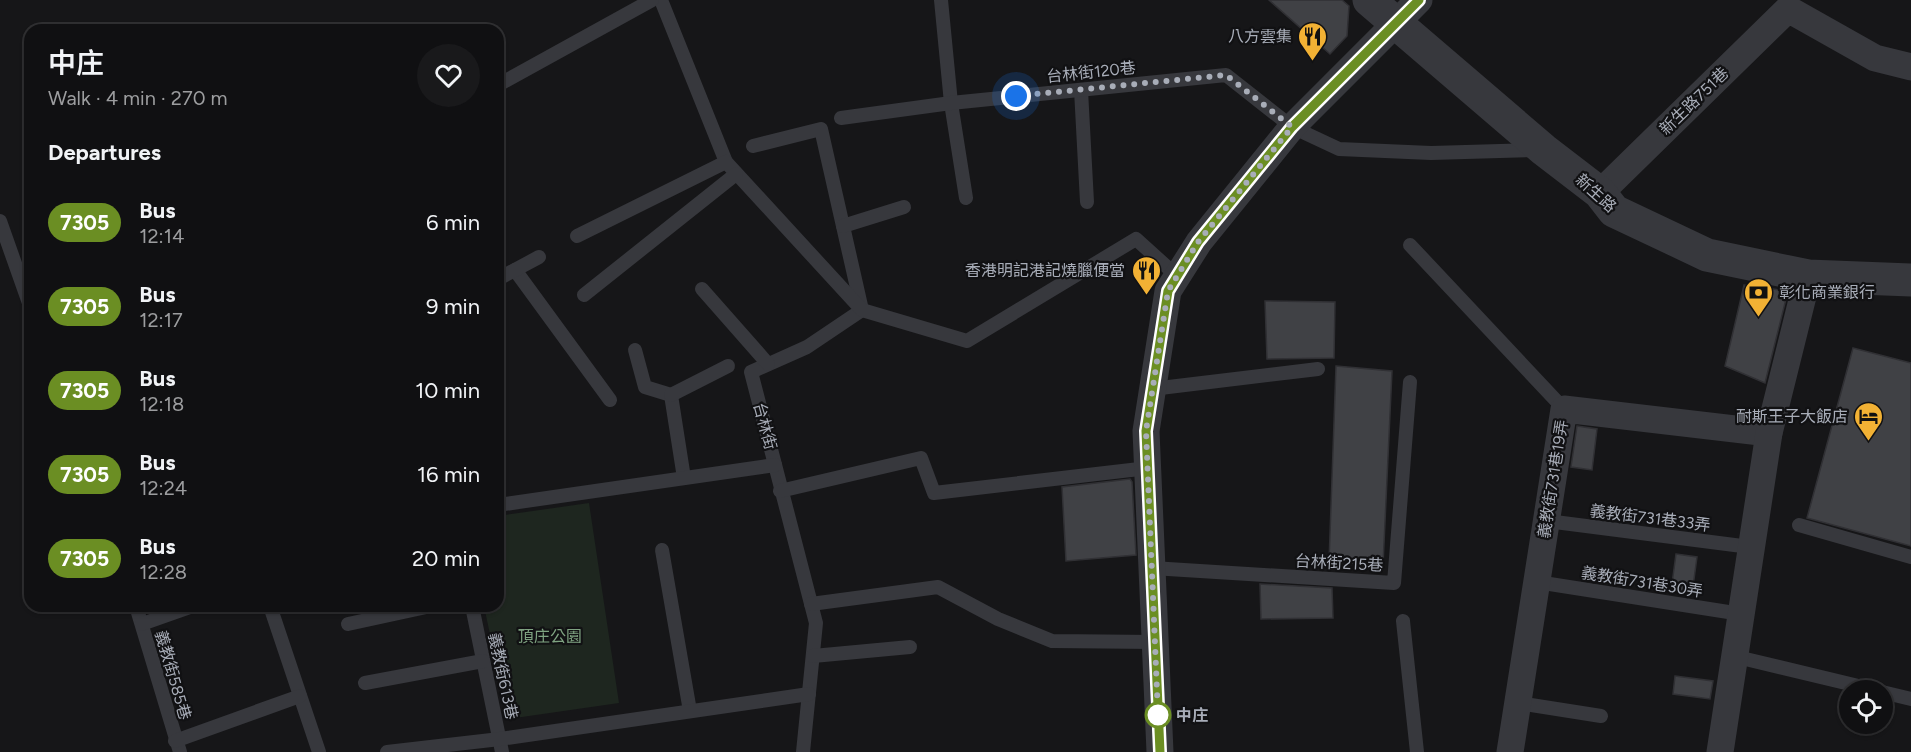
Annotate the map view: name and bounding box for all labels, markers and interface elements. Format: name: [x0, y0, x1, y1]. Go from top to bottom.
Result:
restaurant icon: 八方雲集: [1297, 20, 1329, 62]
place label: 八方雲集: [1228, 27, 1292, 46]
button: heart: [417, 44, 480, 107]
text: 中庄: [48, 46, 104, 80]
street label: 台林街120巷: [1045, 58, 1137, 86]
street label: 新生路751巷: [1656, 63, 1732, 139]
your location: [1001, 81, 1031, 111]
text: Walk · 4 min · 270 m: [48, 86, 228, 110]
text: Departures: [48, 139, 161, 166]
street label: 新生路: [1572, 170, 1620, 216]
text: Bus: [139, 197, 175, 224]
text: 6 min: [426, 209, 480, 236]
text: 7305: [60, 210, 109, 235]
text: 12:14: [139, 224, 184, 248]
restaurant icon: 香港明記港記燒臘便當: [1130, 254, 1162, 296]
place label: 香港明記港記燒臘便當: [965, 261, 1125, 280]
bank icon: 彰化商業銀行: [1742, 276, 1774, 318]
text: Bus: [139, 281, 175, 308]
place label: 彰化商業銀行: [1779, 283, 1875, 302]
text: 9 min: [426, 293, 480, 320]
text: 7305: [60, 294, 109, 319]
text: 12:17: [139, 308, 183, 332]
text: Bus: [139, 365, 175, 392]
text: 10 min: [415, 377, 480, 404]
text: 7305: [60, 378, 109, 403]
text: 12:18: [139, 392, 184, 416]
street label: 台林街: [750, 400, 780, 452]
hotel icon: 耐斯王子大飯店: [1853, 400, 1885, 442]
place label: 耐斯王子大飯店: [1736, 407, 1848, 426]
street label: 義教街731巷19弄: [1534, 418, 1572, 540]
text: Bus: [139, 449, 175, 476]
text: 16 min: [417, 461, 480, 488]
text: 7305: [60, 462, 109, 487]
text: 12:24: [139, 476, 187, 500]
street label: 義教街731巷33弄: [1589, 501, 1711, 535]
text: Bus: [139, 533, 175, 560]
text: 20 min: [412, 545, 480, 572]
text: 7305: [60, 546, 109, 571]
street label: 台林街215巷: [1294, 551, 1384, 575]
text: 12:28: [139, 560, 187, 584]
street label: 義教街731巷30弄: [1580, 563, 1704, 601]
park label: 頂庄公園: [518, 627, 582, 646]
street label: 義教街585巷: [151, 628, 195, 722]
street label: 義教街613巷: [485, 631, 521, 721]
map controls: [1839, 680, 1893, 734]
button: locate: [1839, 680, 1893, 734]
marker: 中庄: [1145, 702, 1171, 728]
place label: 中庄: [1176, 706, 1208, 725]

